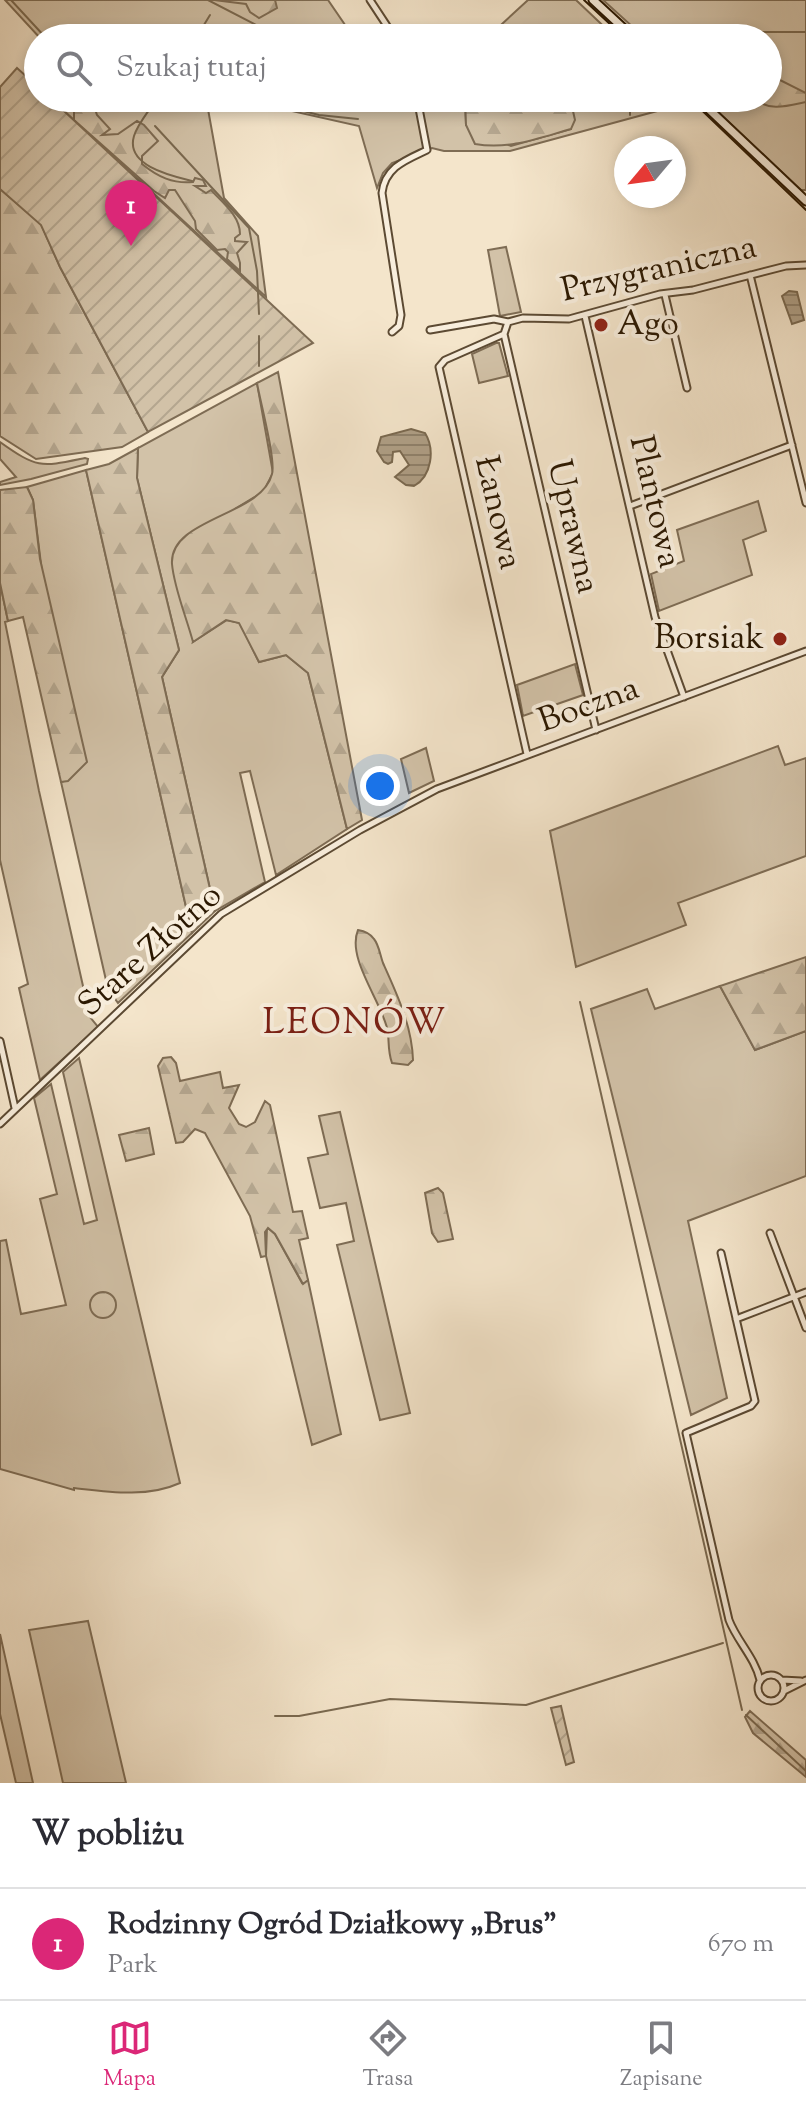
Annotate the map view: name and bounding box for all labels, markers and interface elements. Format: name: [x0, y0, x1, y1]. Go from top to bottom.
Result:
search box: [24, 24, 782, 112]
icon: search: [52, 46, 96, 90]
text: Szukaj tutaj: [116, 47, 267, 90]
north arrow: [614, 136, 686, 208]
pin: 1: [105, 180, 157, 246]
street label: Przygraniczna: [556, 224, 762, 316]
place label: Ago: [617, 301, 679, 350]
marker: Ago: [592, 316, 610, 334]
street label: Plantowa: [615, 431, 693, 573]
street label: Łanowa: [460, 452, 534, 574]
street label: Uprawna: [533, 455, 611, 599]
place label: Borsiak: [654, 615, 764, 664]
marker: Borsiak: [771, 630, 789, 648]
street label: Boczna: [532, 665, 646, 747]
your location: [360, 766, 400, 806]
street label: Stare Złotno: [68, 873, 234, 1029]
district label: LEONÓW: [263, 998, 447, 1050]
text: W pobliżu: [32, 1811, 184, 1860]
text: Rodzinny Ogród Działkowy „Brus”: [108, 1904, 557, 1947]
text: 1: [54, 1926, 62, 1963]
text: 670 m: [708, 1926, 774, 1963]
text: Park: [108, 1947, 158, 1984]
tab: Mapa: [103, 2016, 156, 2096]
tab: Trasa: [363, 2016, 413, 2096]
tab: Zapisane: [620, 2016, 703, 2096]

